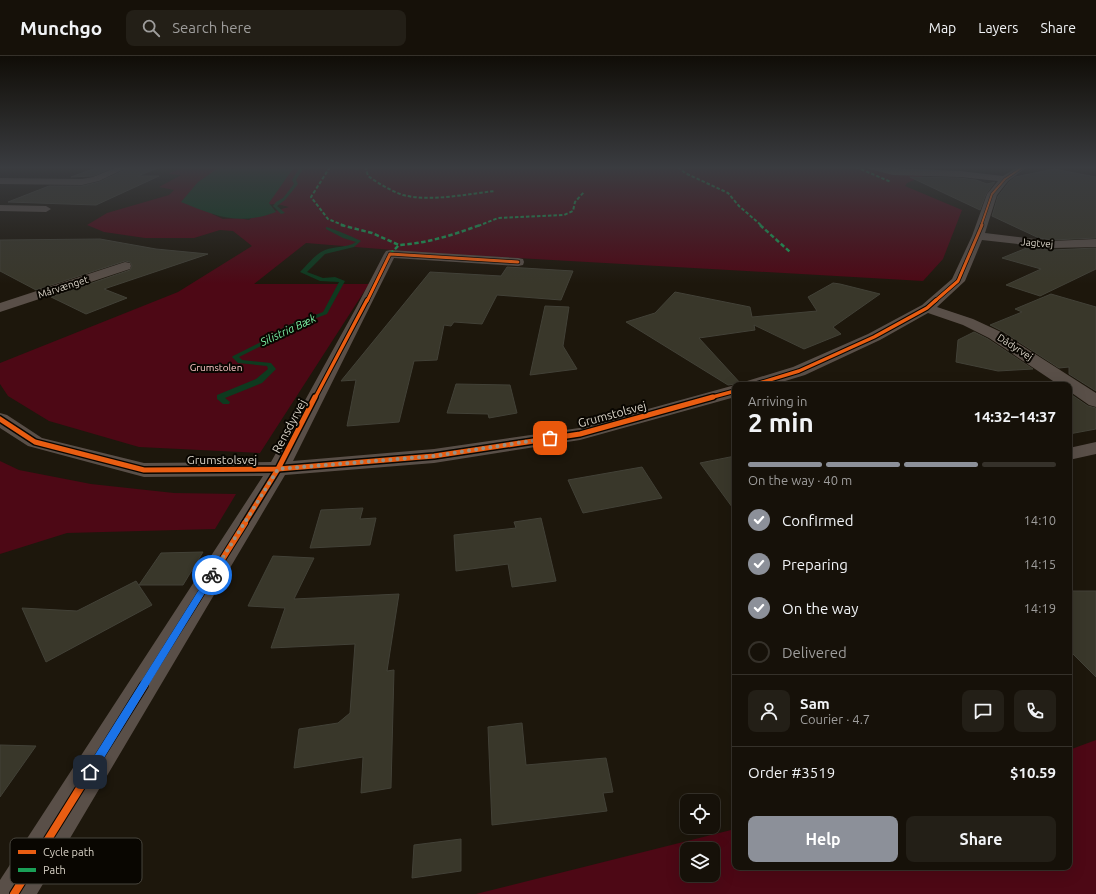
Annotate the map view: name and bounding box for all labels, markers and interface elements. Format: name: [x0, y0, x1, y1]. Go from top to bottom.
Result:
search box: [126, 10, 406, 46]
text: Munchgo: [20, 17, 102, 39]
icon: search: [140, 17, 162, 39]
text: Search here: [172, 19, 252, 36]
text: Map: [929, 20, 956, 36]
text: Layers: [978, 20, 1018, 36]
text: Share: [1040, 20, 1076, 36]
street label: Jagtvej: [1020, 236, 1054, 250]
street label: Mårvænget: [36, 274, 90, 300]
water label: Silistria Bæk: [257, 312, 318, 349]
street label: Dådyrvej: [995, 332, 1035, 362]
park label: Grumstolen: [190, 362, 242, 373]
text: Arriving in: [748, 394, 807, 408]
street label: Rensdyrvej: [269, 397, 309, 455]
street label: Grumstolsvej: [576, 399, 648, 429]
text: 2 min: [748, 408, 814, 437]
text: 14:32–14:37: [973, 408, 1056, 425]
pin: [533, 421, 567, 455]
icon: bag: [539, 427, 561, 449]
street label: Grumstolsvej: [187, 453, 257, 466]
text: On the way · 40 m: [748, 473, 852, 487]
icon: check: [748, 509, 770, 531]
text: Confirmed: [782, 512, 854, 529]
text: 14:10: [1023, 513, 1056, 527]
icon: check: [748, 553, 770, 575]
courier: [192, 555, 232, 595]
text: Preparing: [782, 556, 848, 573]
text: 14:15: [1023, 557, 1056, 571]
icon: bike: [201, 564, 223, 586]
icon: check: [748, 597, 770, 619]
text: On the way: [782, 600, 858, 617]
text: 14:19: [1023, 601, 1056, 615]
text: Delivered: [782, 644, 847, 661]
button: person: [748, 690, 790, 732]
button: chat: [962, 690, 1004, 732]
button: phone: [1014, 690, 1056, 732]
text: Sam: [800, 695, 830, 712]
text: Courier · 4.7: [800, 712, 870, 726]
pin: [73, 755, 107, 789]
icon: home: [79, 761, 101, 783]
text: Order #3519: [748, 764, 835, 781]
text: $10.59: [1010, 764, 1056, 781]
map controls: [680, 794, 720, 882]
button: locate: [680, 794, 720, 834]
button: Help: [748, 816, 898, 862]
button: Share: [906, 816, 1056, 862]
legend: [10, 838, 142, 884]
button: layers: [680, 842, 720, 882]
text: Cycle path: [43, 846, 94, 858]
text: Path: [43, 864, 66, 876]

